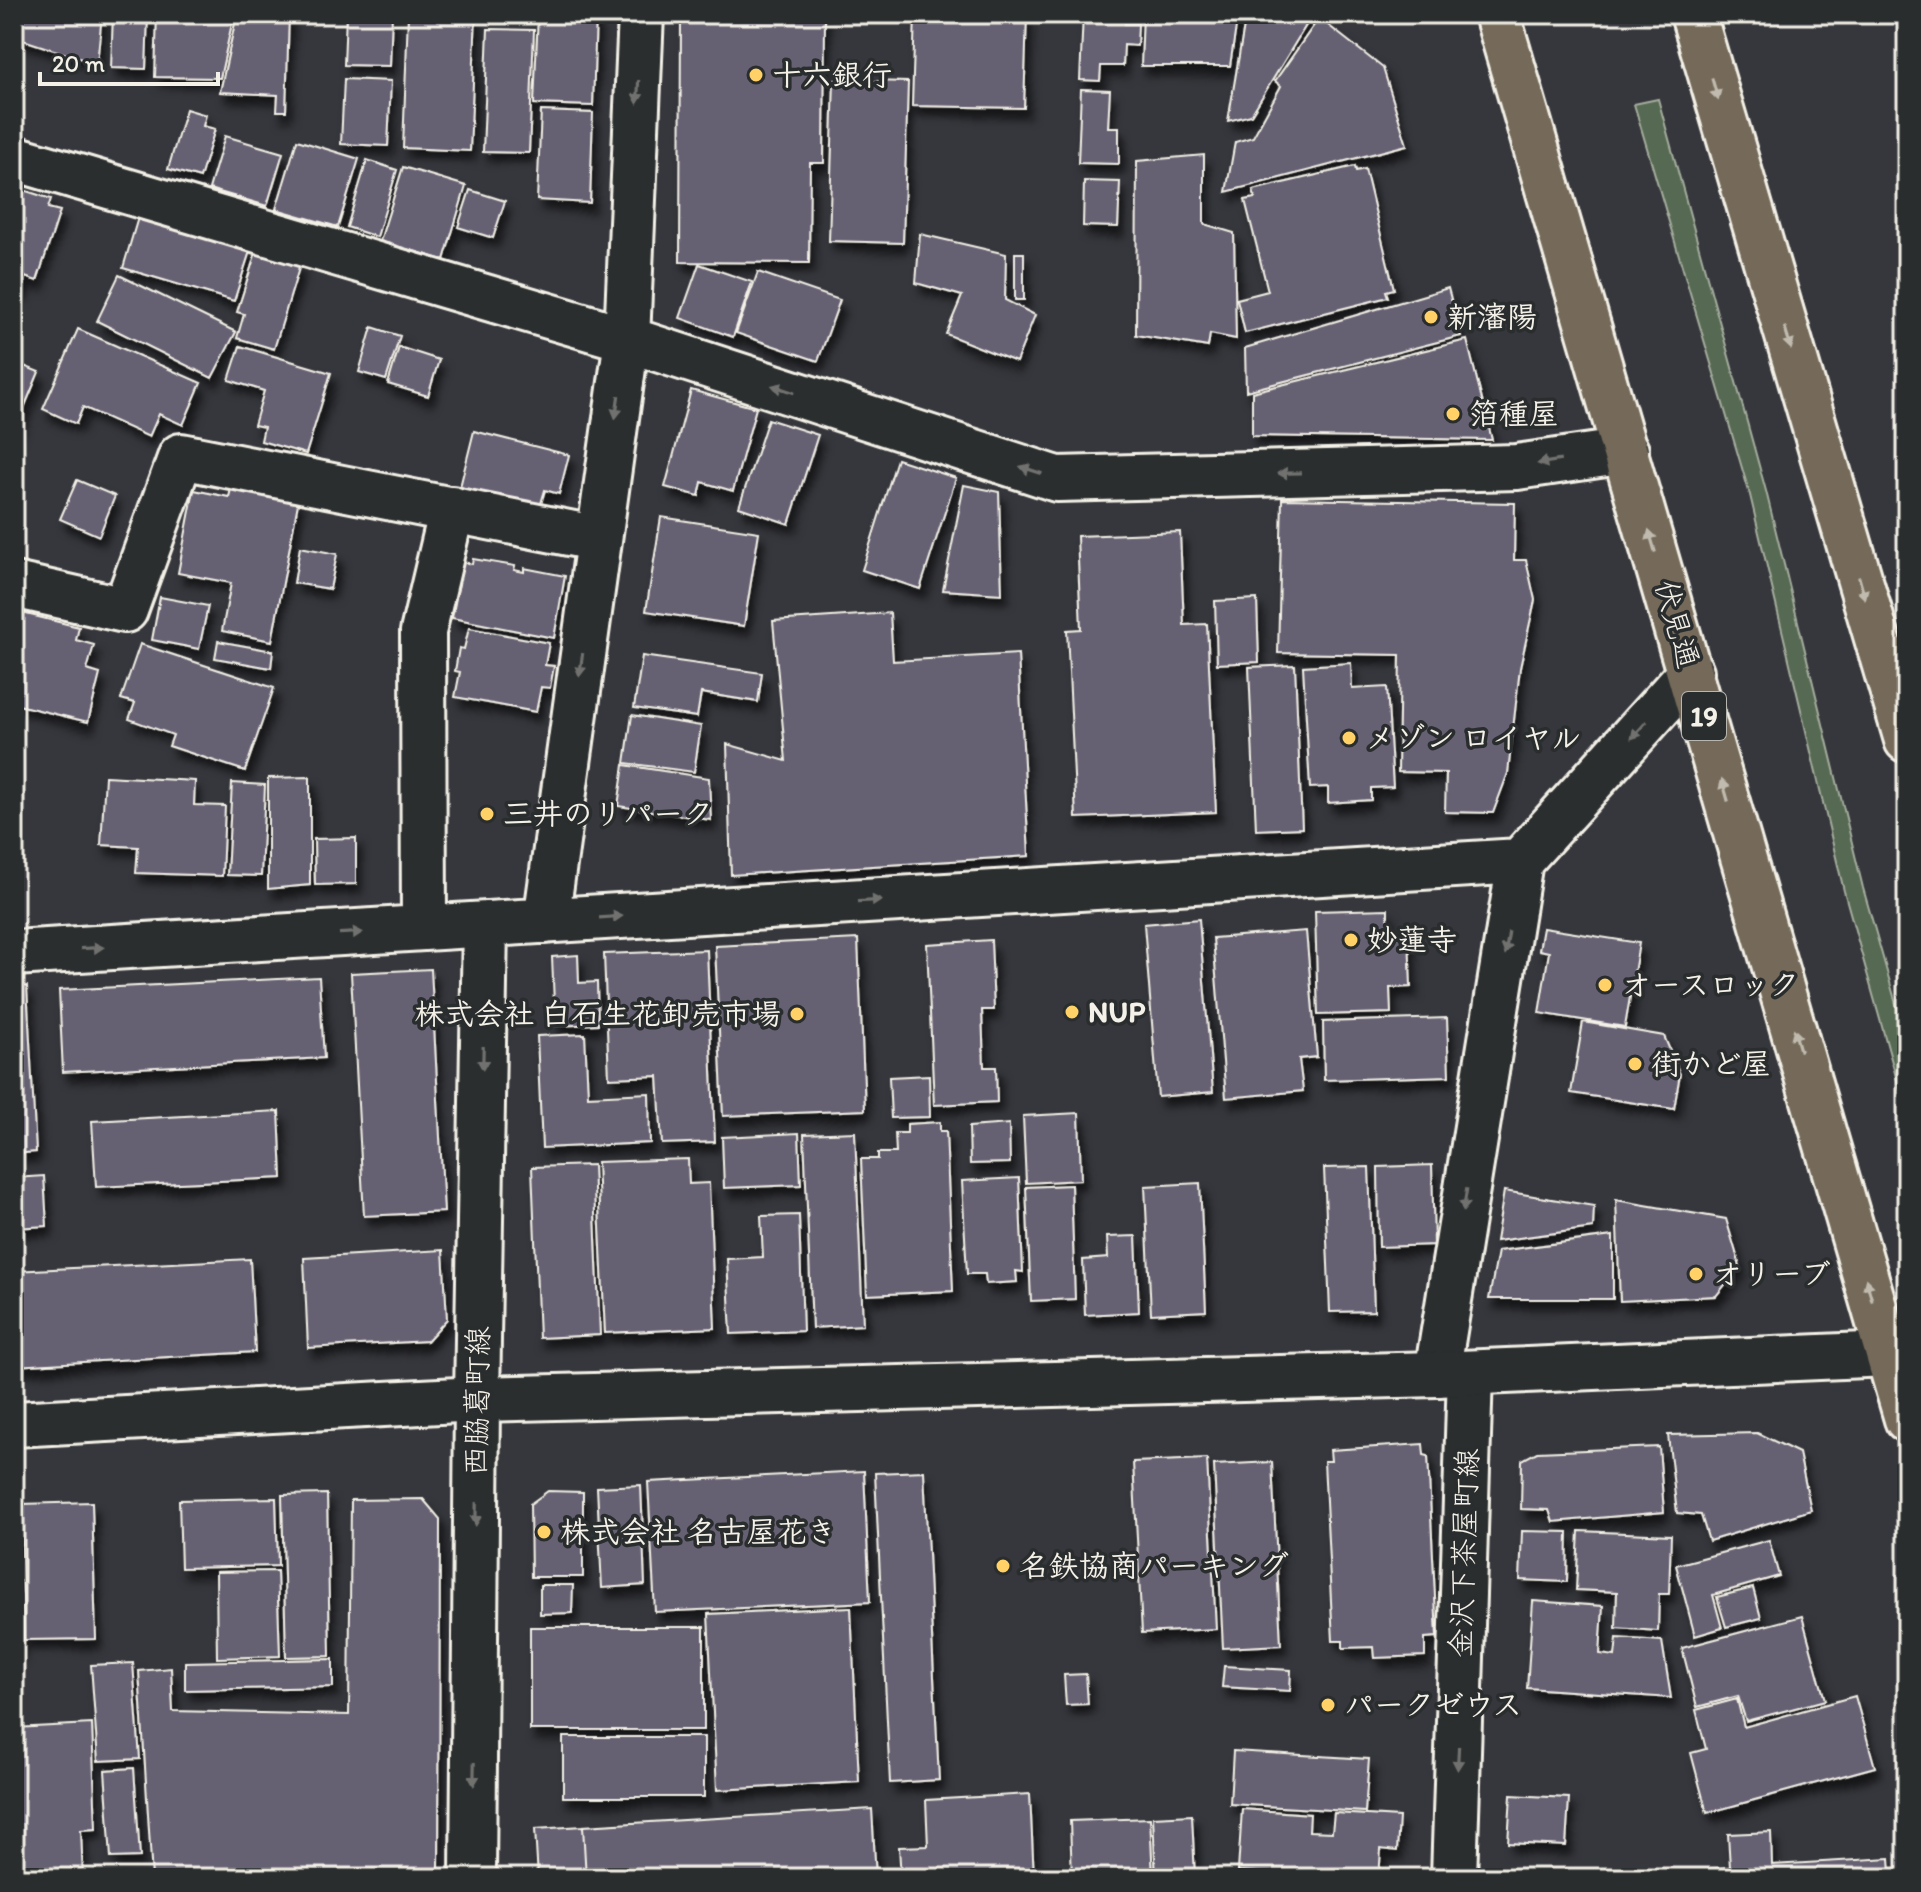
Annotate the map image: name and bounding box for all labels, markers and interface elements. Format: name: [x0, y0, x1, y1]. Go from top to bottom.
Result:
scale bar: [40, 36, 218, 86]
text: 20 m: [52, 49, 105, 78]
place label: 十六銀行: [772, 56, 892, 93]
marker: 十六銀行: [747, 66, 765, 84]
one-way arrow: [1709, 77, 1722, 101]
one-way arrow: [631, 80, 644, 105]
place label: 新瀋陽: [1447, 298, 1537, 335]
marker: 新瀋陽: [1422, 308, 1440, 326]
one-way arrow: [1782, 327, 1795, 351]
one-way arrow: [771, 383, 795, 395]
one-way arrow: [610, 395, 623, 420]
place label: 箔種屋: [1469, 395, 1559, 432]
marker: 箔種屋: [1444, 405, 1462, 423]
one-way arrow: [1536, 456, 1561, 469]
one-way arrow: [1018, 463, 1042, 476]
one-way arrow: [1276, 467, 1301, 479]
one-way arrow: [1645, 528, 1658, 552]
street label: 伏見通: [1647, 576, 1708, 672]
one-way arrow: [1856, 576, 1869, 600]
one-way arrow: [575, 652, 588, 677]
road number: 19: [1682, 692, 1726, 740]
place label: メゾン ロイヤル: [1365, 719, 1581, 756]
one-way arrow: [1630, 720, 1648, 739]
marker: メゾン ロイヤル: [1340, 729, 1358, 747]
one-way arrow: [1718, 778, 1731, 802]
place label: 三井のリパーク: [503, 795, 713, 832]
marker: 三井のリパーク: [478, 805, 496, 823]
one-way arrow: [858, 894, 883, 907]
one-way arrow: [599, 910, 624, 923]
place label: 妙蓮寺: [1367, 921, 1457, 958]
one-way arrow: [339, 926, 364, 939]
marker: 妙蓮寺: [1342, 931, 1360, 949]
one-way arrow: [1500, 931, 1513, 956]
one-way arrow: [80, 941, 105, 954]
place label: オースロック: [1621, 966, 1799, 1003]
marker: オースロック: [1596, 976, 1614, 994]
place label: NUP: [1088, 993, 1145, 1030]
place label: 株式会社 白石生花卸売市場: [414, 995, 781, 1032]
marker: NUP: [1063, 1003, 1081, 1021]
marker: 株式会社 白石生花卸売市場: [788, 1005, 806, 1023]
one-way arrow: [1790, 1028, 1803, 1052]
place label: 街かど屋: [1651, 1045, 1771, 1082]
one-way arrow: [477, 1046, 489, 1071]
marker: 街かど屋: [1626, 1055, 1644, 1073]
one-way arrow: [1458, 1187, 1471, 1212]
place label: オリーブ: [1712, 1255, 1831, 1292]
marker: オリーブ: [1687, 1265, 1705, 1283]
one-way arrow: [1862, 1278, 1875, 1302]
street label: 西脇葛町線: [457, 1326, 496, 1476]
street label: 金沢下茶屋町線: [1441, 1447, 1486, 1659]
one-way arrow: [470, 1502, 482, 1527]
place label: 株式会社 名古屋花き: [560, 1513, 837, 1550]
marker: 株式会社 名古屋花き: [535, 1523, 553, 1541]
place label: 名鉄協商パーキング: [1019, 1547, 1289, 1584]
marker: 名鉄協商パーキング: [994, 1557, 1012, 1575]
place label: パークゼウス: [1344, 1686, 1522, 1723]
marker: パークゼウス: [1319, 1696, 1337, 1714]
one-way arrow: [1451, 1746, 1464, 1771]
one-way arrow: [467, 1762, 480, 1787]

